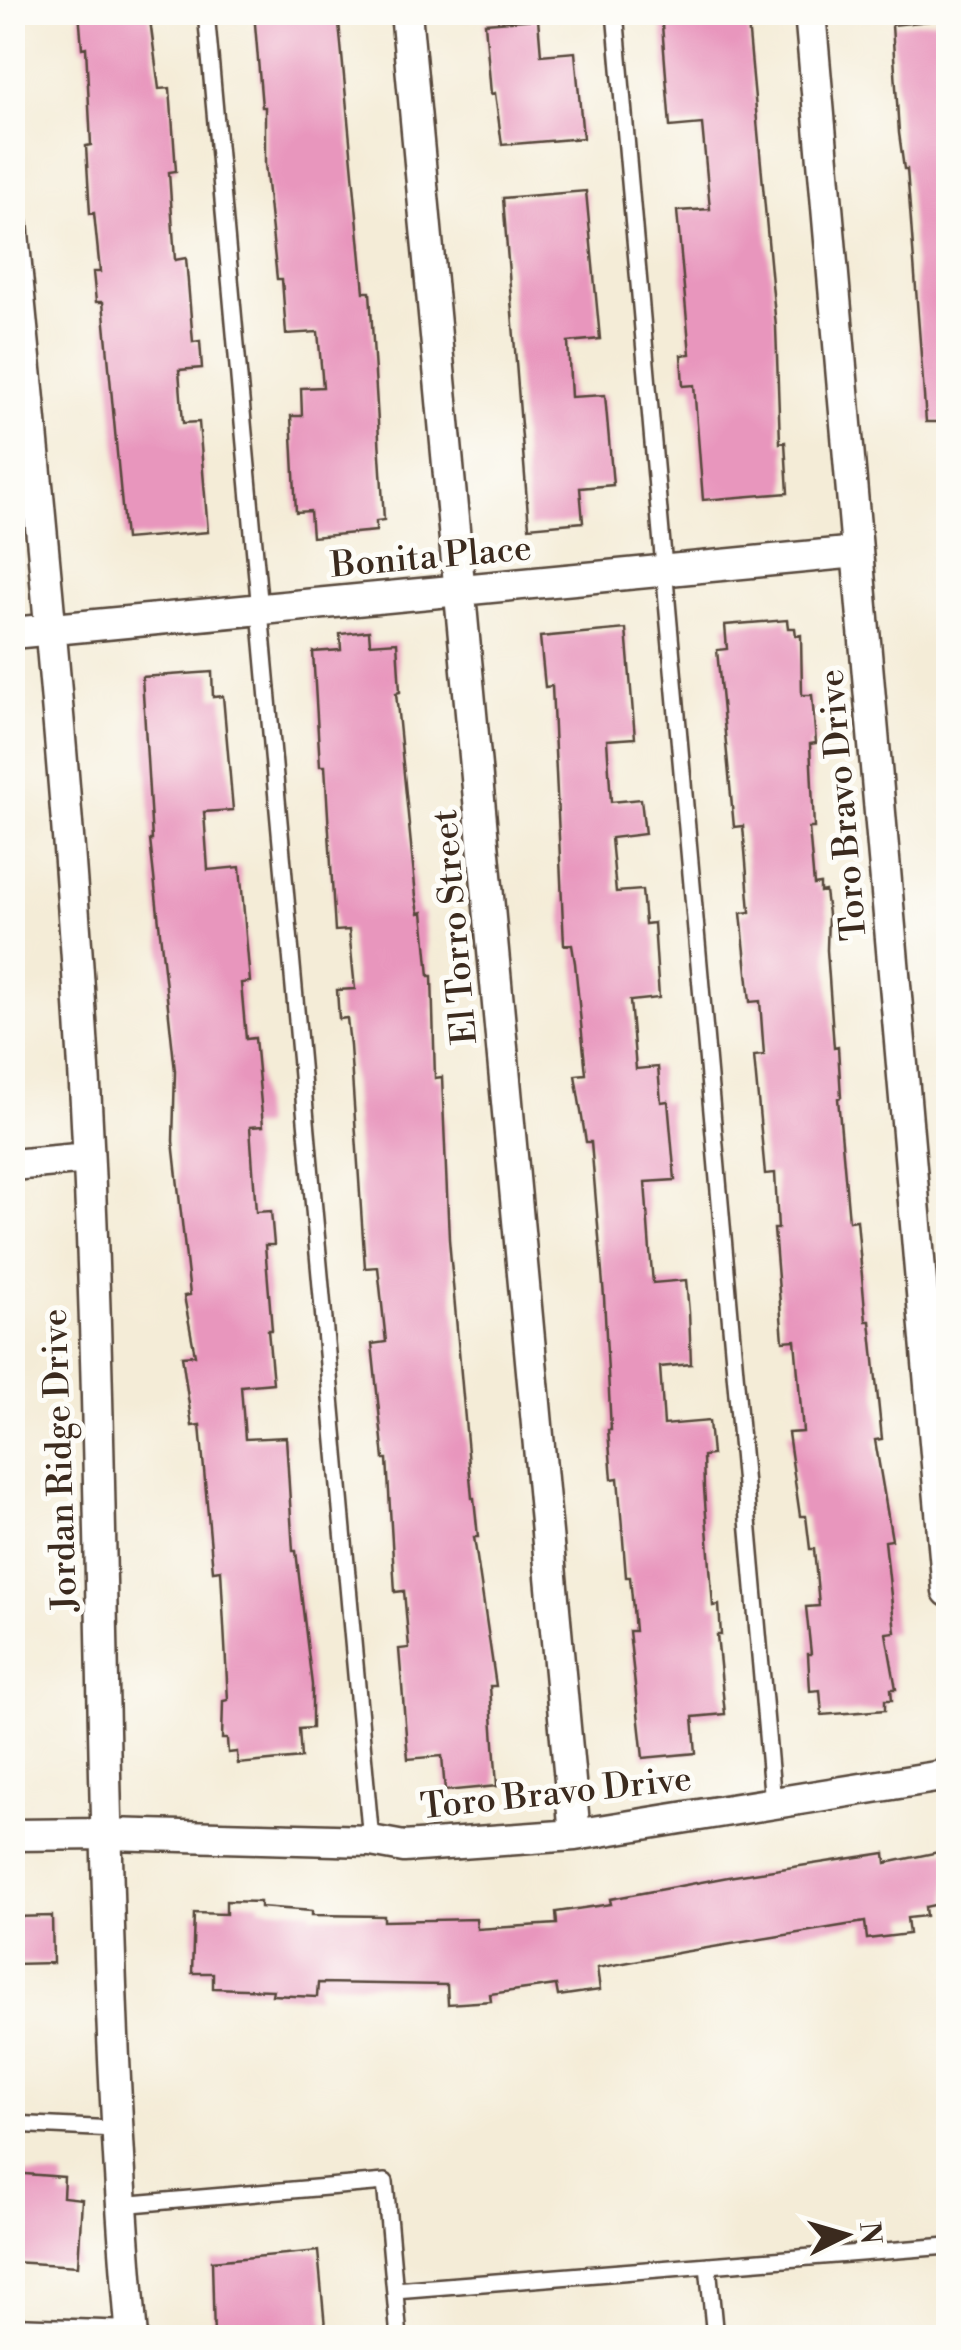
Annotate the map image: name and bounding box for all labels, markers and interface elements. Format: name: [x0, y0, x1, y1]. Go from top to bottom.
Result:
street label: Bonita Place: [328, 527, 533, 588]
street label: Toro Bravo Drive: [810, 667, 877, 942]
street label: El Torro Street: [424, 808, 487, 1046]
street label: Jordan Ridge Drive: [34, 1308, 87, 1614]
street label: Toro Bravo Drive: [418, 1758, 694, 1829]
north arrow: [796, 2185, 896, 2285]
text: N: [851, 2220, 888, 2246]

